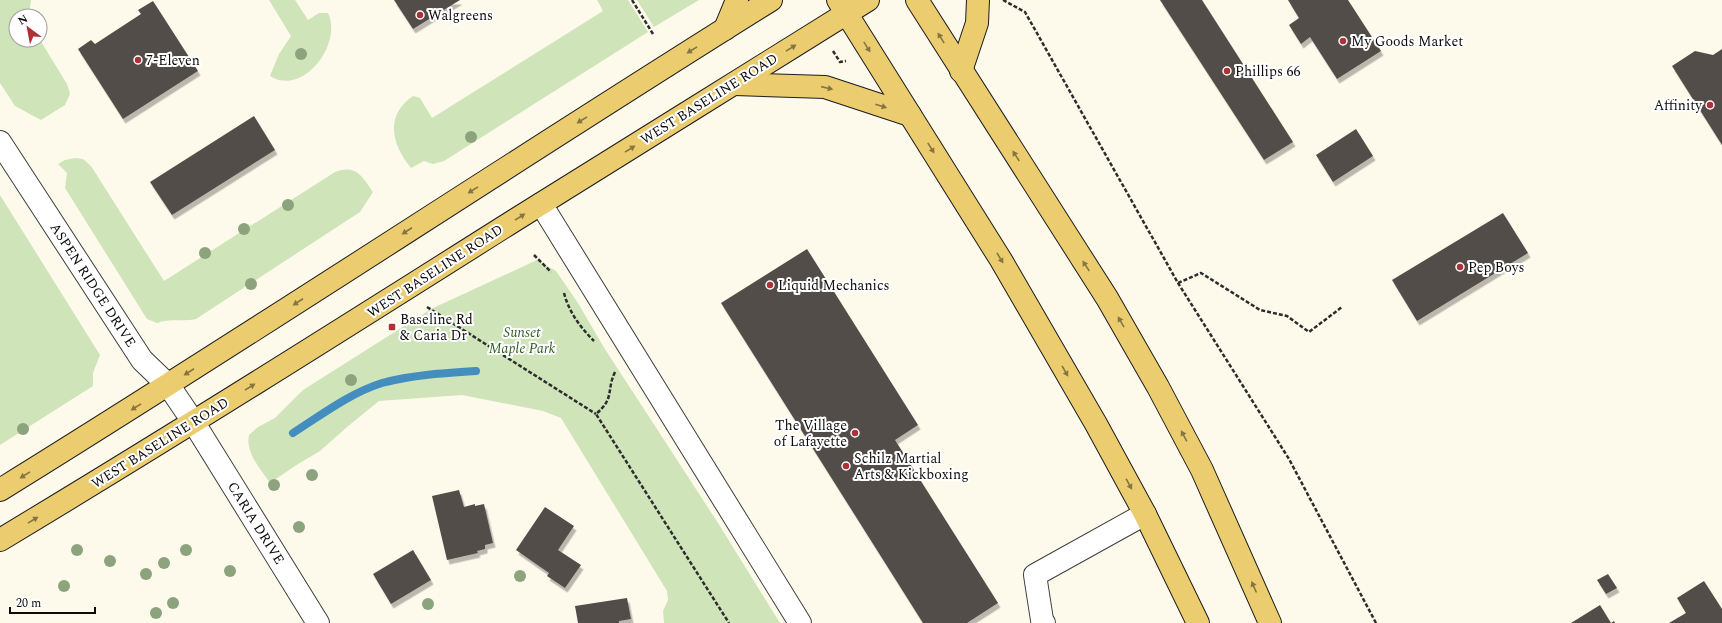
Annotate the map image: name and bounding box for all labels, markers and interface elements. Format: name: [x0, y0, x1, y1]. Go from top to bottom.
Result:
place label: Walgreens: [428, 5, 493, 26]
north arrow: [8, 8, 48, 48]
text: N: [15, 10, 31, 30]
marker: Walgreens: [415, 10, 425, 20]
place label: My Goods Market: [1351, 31, 1463, 52]
one-way arrow: [937, 33, 945, 43]
marker: My Goods Market: [1338, 36, 1348, 46]
one-way arrow: [864, 41, 871, 53]
one-way arrow: [785, 44, 797, 51]
one-way arrow: [687, 46, 697, 54]
street label: WEST BASELINE ROAD: [636, 48, 782, 150]
place label: 7-Eleven: [146, 50, 200, 71]
marker: 7-Eleven: [133, 55, 143, 65]
place label: Phillips 66: [1235, 61, 1301, 82]
marker: Phillips 66: [1222, 66, 1232, 76]
one-way arrow: [821, 85, 833, 91]
place label: Affinity: [1654, 95, 1703, 116]
marker: Affinity: [1705, 100, 1715, 110]
one-way arrow: [876, 103, 888, 109]
one-way arrow: [576, 116, 588, 123]
one-way arrow: [927, 143, 935, 153]
one-way arrow: [624, 145, 636, 152]
one-way arrow: [1012, 151, 1020, 161]
one-way arrow: [467, 186, 479, 193]
one-way arrow: [514, 214, 526, 221]
street label: ASPEN RIDGE DRIVE: [45, 219, 141, 351]
street label: WEST BASELINE ROAD: [363, 219, 507, 323]
one-way arrow: [401, 228, 413, 235]
one-way arrow: [997, 252, 1004, 264]
place label: Pep Boys: [1468, 257, 1525, 278]
one-way arrow: [1082, 260, 1090, 271]
marker: Pep Boys: [1455, 262, 1465, 272]
place label: Liquid Mechanics: [778, 275, 890, 296]
marker: Liquid Mechanics: [765, 280, 775, 290]
one-way arrow: [292, 298, 304, 305]
place label: Baseline Rd & Caria Dr: [400, 309, 473, 346]
one-way arrow: [1117, 316, 1124, 328]
marker: Baseline Rd & Caria Dr: [387, 322, 397, 332]
park label: Sunset Maple Park: [489, 322, 556, 359]
one-way arrow: [1062, 365, 1069, 377]
one-way arrow: [183, 369, 195, 376]
one-way arrow: [244, 384, 256, 391]
street label: WEST BASELINE ROAD: [87, 392, 233, 494]
one-way arrow: [130, 403, 142, 410]
place label: The Village of Lafayette: [774, 415, 847, 452]
marker: The Village of Lafayette: [850, 428, 860, 438]
one-way arrow: [1180, 430, 1187, 441]
place label: Schilz Martial Arts & Kickboxing: [854, 448, 969, 485]
marker: Schilz Martial Arts & Kickboxing: [841, 461, 851, 471]
one-way arrow: [20, 471, 30, 479]
street label: CARIA DRIVE: [222, 478, 290, 568]
one-way arrow: [1125, 478, 1132, 490]
one-way arrow: [27, 517, 39, 524]
one-way arrow: [1251, 582, 1257, 593]
scale bar: [10, 589, 95, 615]
text: 20 m: [16, 594, 41, 613]

